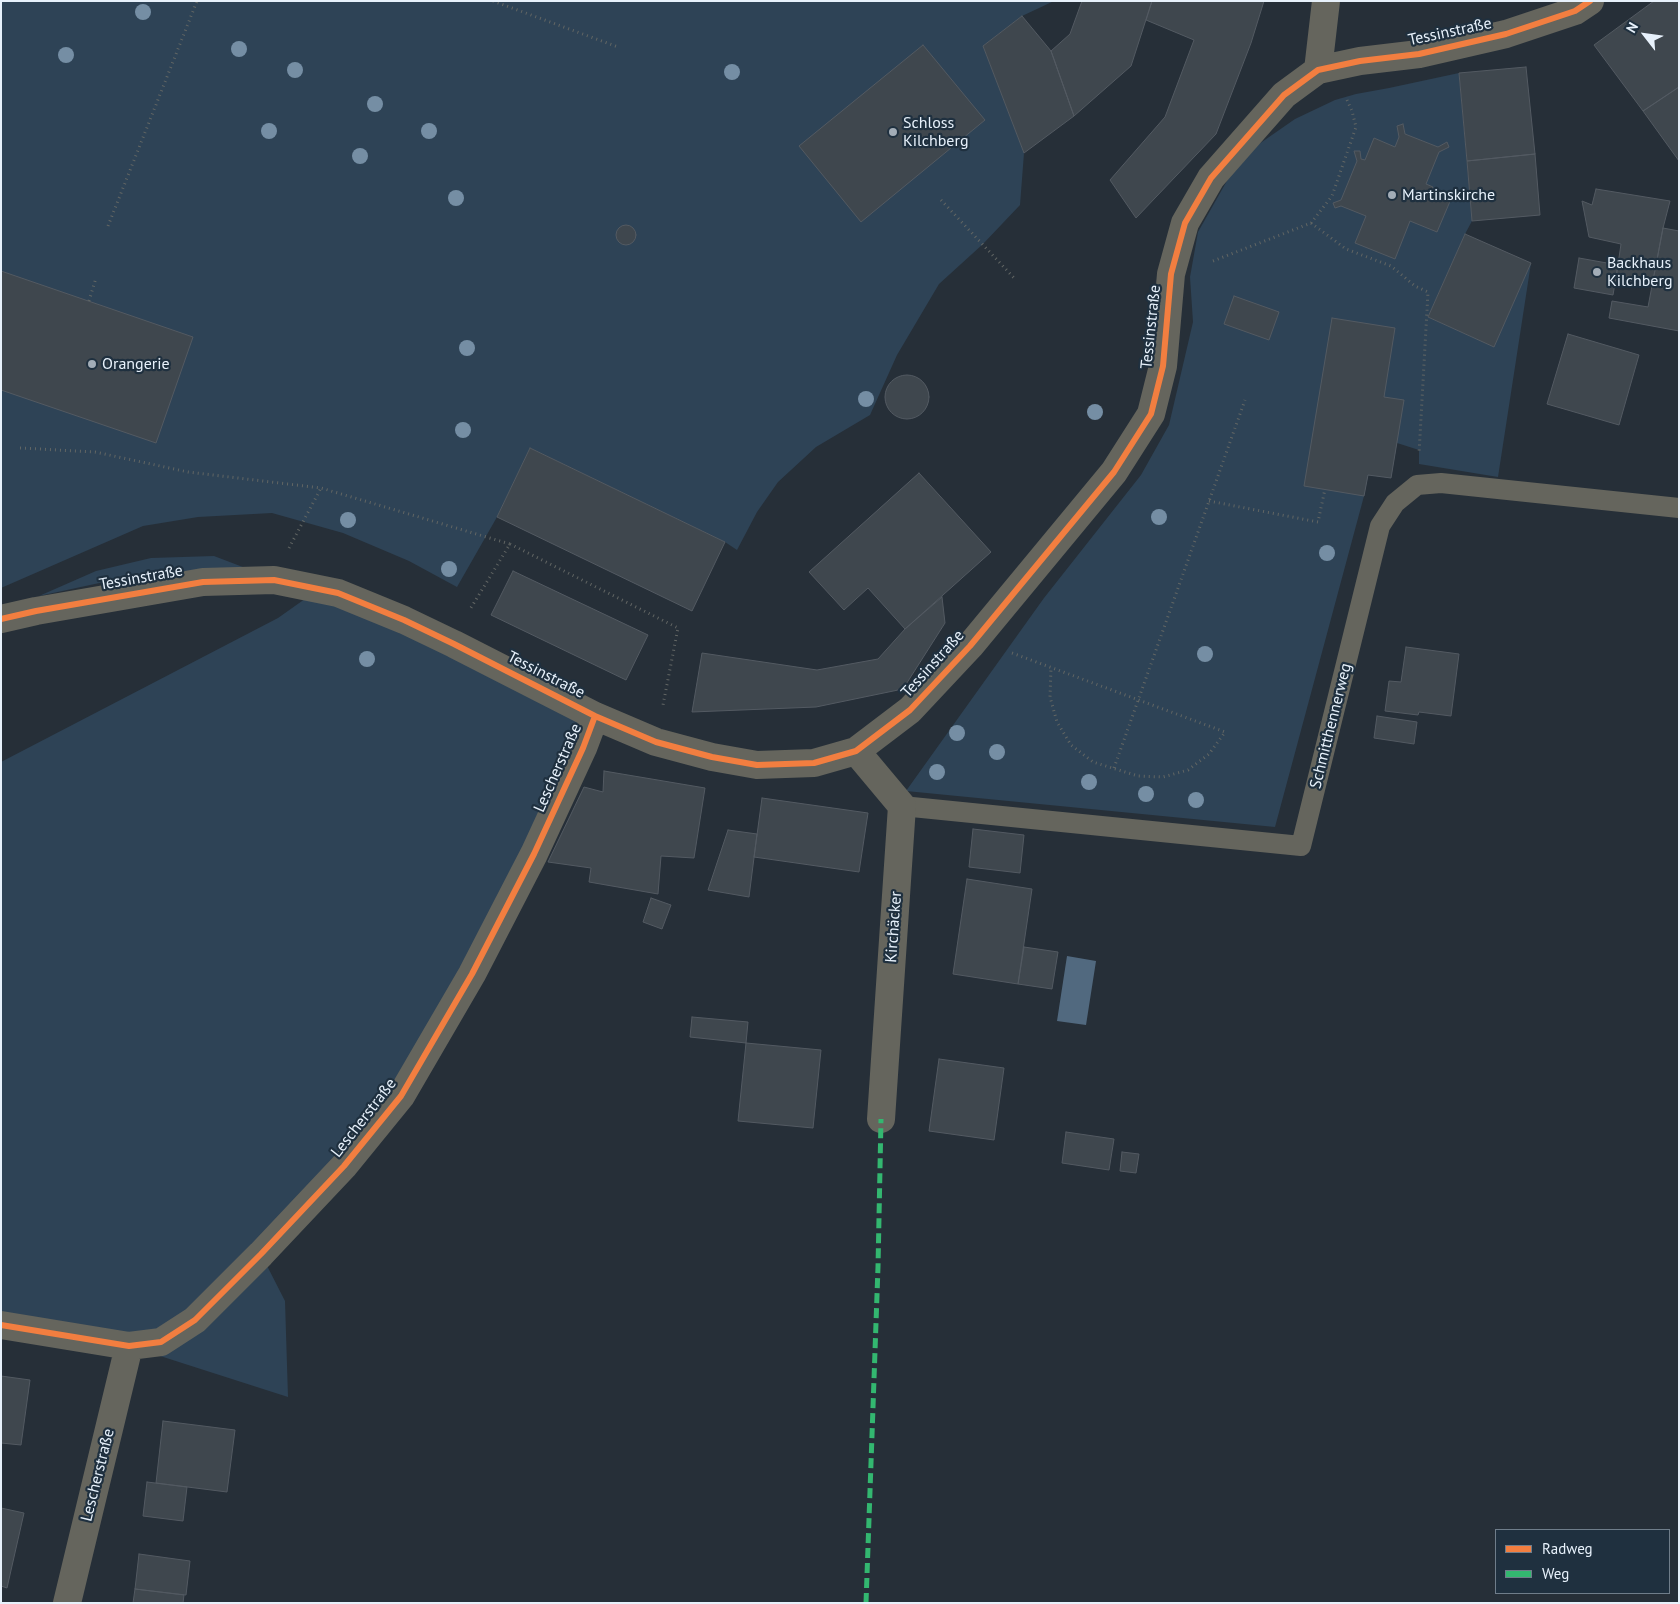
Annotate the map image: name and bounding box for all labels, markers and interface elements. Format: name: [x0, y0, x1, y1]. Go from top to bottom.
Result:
north arrow: [1620, 10, 1670, 60]
street label: Tessinstraße: [1407, 14, 1493, 50]
text: N: [1622, 19, 1642, 36]
place label: Schloss Kilchberg: [903, 113, 968, 151]
marker: Schloss Kilchberg: [887, 126, 899, 138]
place label: Martinskirche: [1402, 185, 1495, 205]
marker: Martinskirche: [1386, 189, 1398, 201]
place label: Backhaus Kilchberg: [1607, 253, 1672, 291]
marker: Backhaus Kilchberg: [1591, 266, 1603, 278]
street label: Tessinstraße: [1137, 284, 1165, 370]
place label: Orangerie: [102, 354, 170, 374]
marker: Orangerie: [86, 358, 98, 370]
street label: Tessinstraße: [98, 561, 184, 595]
street label: Tessinstraße: [898, 626, 968, 702]
street label: Tessinstraße: [504, 647, 588, 703]
street label: Schmitthennerweg: [1306, 661, 1356, 791]
street label: Lescherstraße: [530, 721, 586, 815]
street label: Kirchäcker: [882, 891, 906, 963]
street label: Lescherstraße: [327, 1075, 401, 1161]
street label: Lescherstraße: [77, 1427, 119, 1523]
legend: [1495, 1529, 1670, 1594]
text: Radweg: [1542, 1539, 1593, 1558]
text: Weg: [1542, 1564, 1569, 1583]

